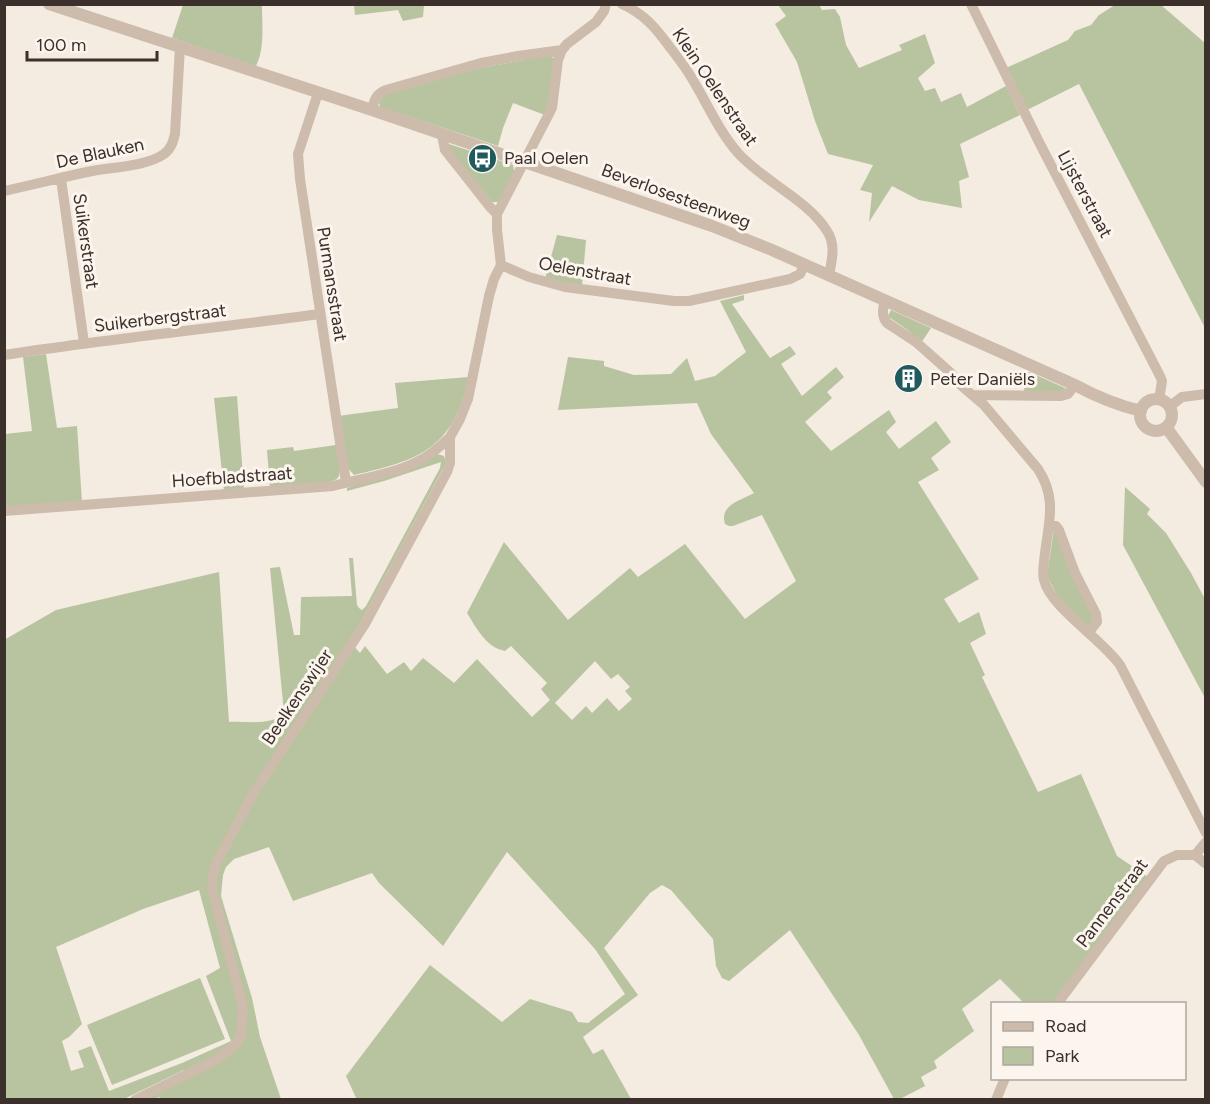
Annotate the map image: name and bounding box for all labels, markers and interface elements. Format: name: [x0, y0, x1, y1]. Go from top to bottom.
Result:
scale bar: [27, 24, 158, 62]
street label: Klein Oelenstraat: [667, 24, 763, 150]
text: 100 m: [36, 34, 86, 56]
street label: De Blauken: [54, 133, 146, 173]
bus stop icon: Paal Oelen: [467, 142, 499, 174]
place label: Paal Oelen: [504, 147, 589, 169]
street label: Lijsterstraat: [1053, 147, 1117, 242]
street label: Beverlosesteenweg: [598, 159, 754, 233]
street label: Suikerstraat: [68, 192, 104, 290]
street label: Purmansstraat: [312, 225, 352, 343]
street label: Oelenstraat: [537, 252, 633, 290]
street label: Suikerbergstraat: [93, 299, 228, 337]
building icon: Peter Daniëls: [893, 363, 925, 395]
place label: Peter Daniëls: [930, 368, 1035, 390]
street label: Hoefbladstraat: [171, 462, 293, 492]
street label: Beelkenswijer: [257, 645, 337, 749]
street label: Pannenstraat: [1071, 854, 1153, 952]
legend: [991, 1002, 1186, 1080]
text: Road: [1045, 1015, 1086, 1037]
text: Park: [1045, 1045, 1080, 1067]

